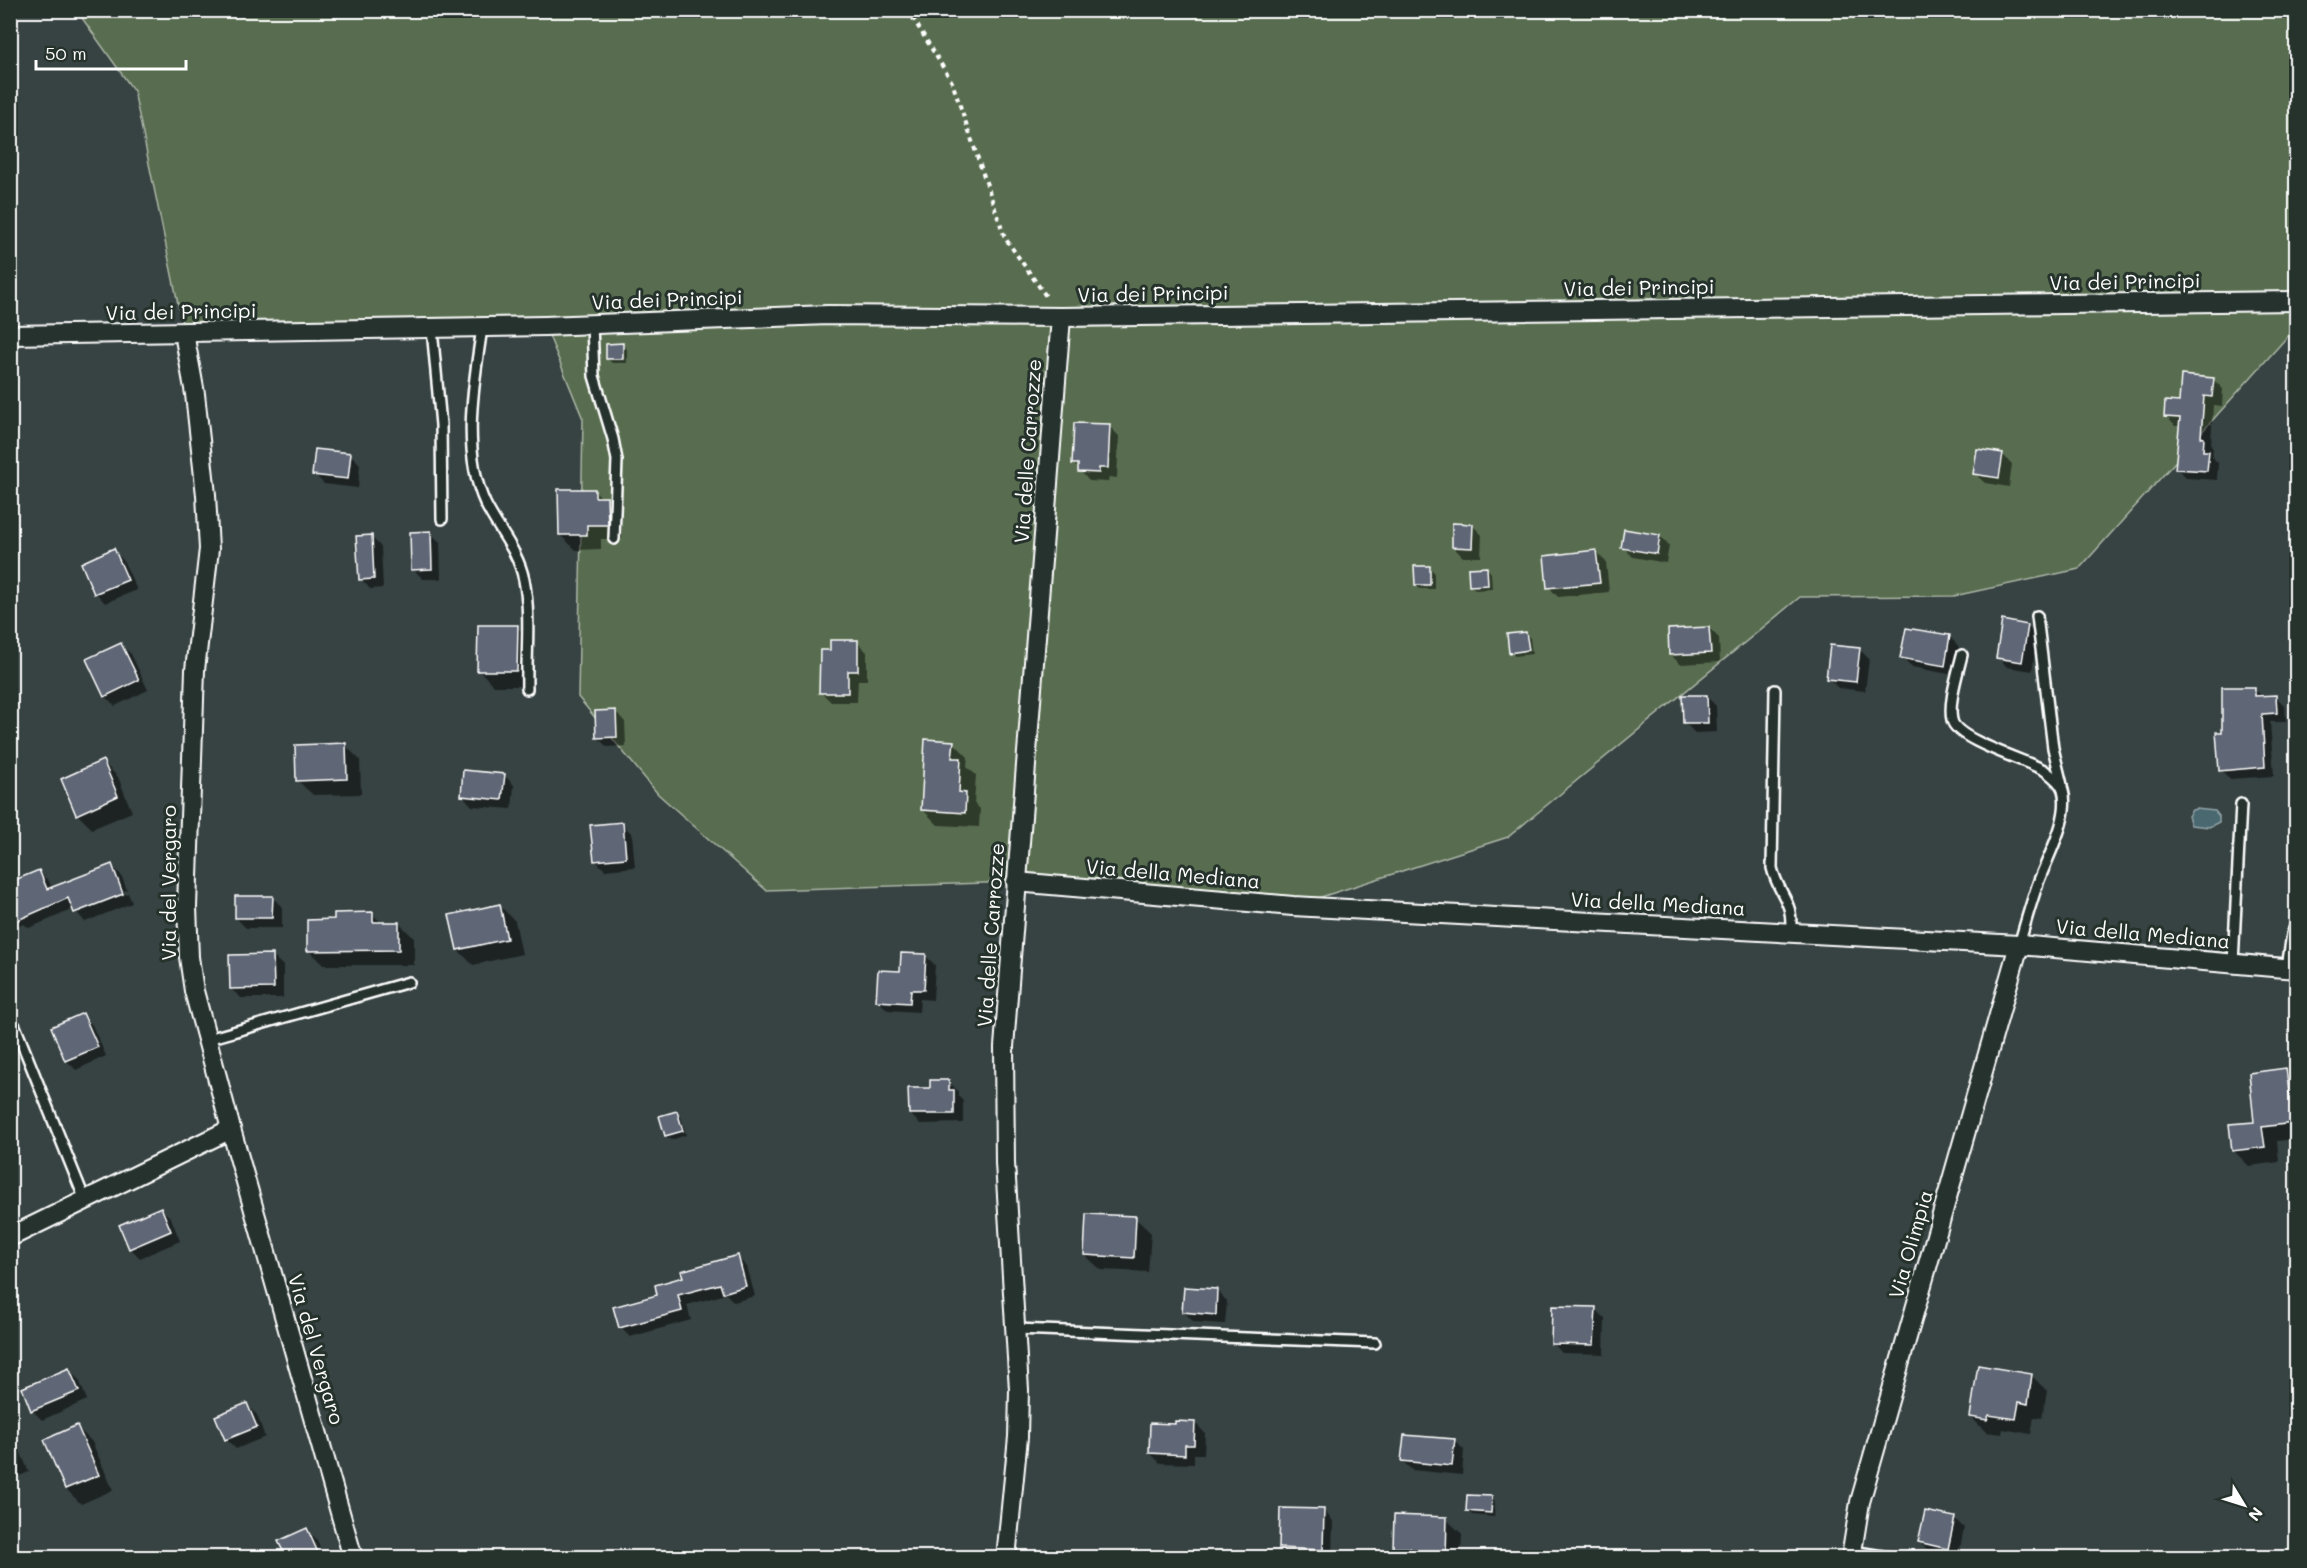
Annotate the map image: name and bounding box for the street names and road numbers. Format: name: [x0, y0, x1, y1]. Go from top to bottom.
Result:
street label: Via dei Principi: [2049, 267, 2201, 295]
street label: Via dei Principi: [1563, 273, 1715, 301]
street label: Via dei Principi: [1077, 279, 1229, 307]
street label: Via dei Principi: [591, 283, 743, 315]
street label: Via dei Principi: [105, 297, 257, 325]
street label: Via delle Carrozze: [1008, 358, 1046, 544]
street label: Via del Vergaro: [155, 805, 181, 961]
street label: Via delle Carrozze: [971, 842, 1009, 1028]
street label: Via della Mediana: [1085, 852, 1261, 894]
street label: Via della Mediana: [1570, 885, 1746, 921]
street label: Via della Mediana: [2055, 912, 2231, 954]
street label: Via Olimpia: [1882, 1187, 1938, 1301]
street label: Via del Vergaro: [283, 1271, 351, 1427]

